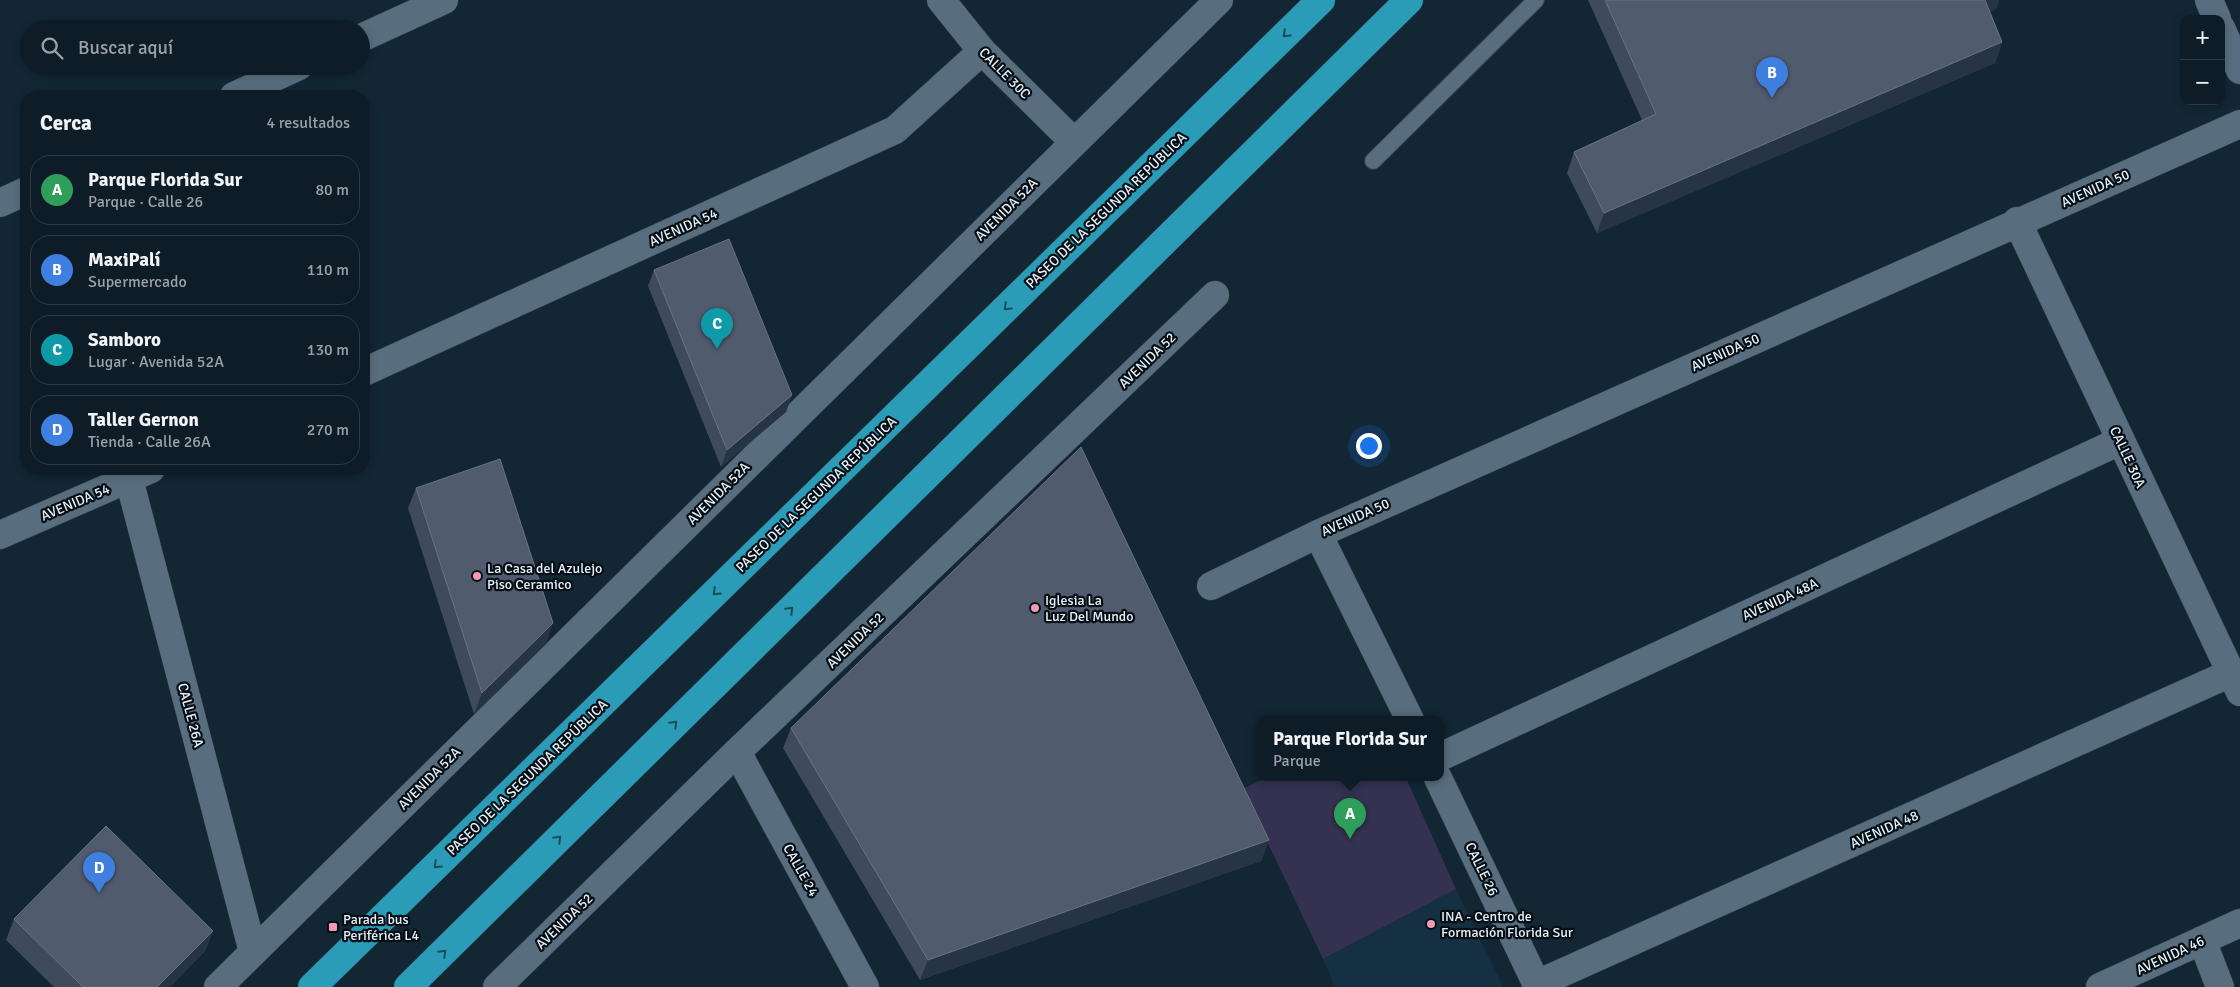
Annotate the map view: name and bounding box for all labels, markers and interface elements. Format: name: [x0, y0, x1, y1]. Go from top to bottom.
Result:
map controls: [2180, 15, 2225, 105]
button: +: [2180, 15, 2225, 60]
search box: [20, 20, 370, 75]
one-way arrow: [1283, 28, 1292, 37]
icon: search: [38, 34, 66, 62]
text: Buscar aquí: [78, 36, 173, 60]
street label: CALLE 30C: [975, 44, 1034, 103]
pin: B: [1756, 57, 1788, 98]
button: −: [2180, 60, 2225, 105]
text: Cerca: [40, 110, 92, 136]
text: 4 resultados: [267, 113, 350, 133]
street label: PASEO DE LA SEGUNDA REPÚBLICA: [1022, 129, 1191, 292]
street label: AVENIDA 50: [2058, 166, 2132, 211]
text: Parque Florida Sur: [88, 168, 242, 192]
street label: AVENIDA 52A: [971, 174, 1042, 244]
text: A: [52, 180, 62, 200]
text: 80 m: [315, 180, 349, 200]
text: Parque · Calle 26: [88, 192, 203, 212]
street label: AVENIDA 54: [646, 205, 720, 250]
text: MaxiPalí: [88, 248, 160, 272]
text: B: [52, 260, 62, 280]
text: 110 m: [307, 260, 349, 280]
text: Supermercado: [88, 272, 187, 292]
one-way arrow: [1004, 301, 1013, 310]
pin: C: [701, 308, 733, 349]
text: Samboro: [88, 328, 161, 352]
street label: AVENIDA 52: [1115, 329, 1180, 392]
street label: AVENIDA 50: [1688, 330, 1762, 375]
text: C: [52, 340, 62, 360]
text: 130 m: [307, 340, 349, 360]
text: Lugar · Avenida 52A: [88, 352, 224, 372]
text: Taller Gernon: [88, 408, 199, 432]
street label: PASEO DE LA SEGUNDA REPÚBLICA: [732, 413, 901, 576]
text: D: [52, 420, 62, 440]
text: 270 m: [307, 420, 349, 440]
street label: CALLE 30A: [2106, 424, 2149, 491]
text: Tienda · Calle 26A: [88, 432, 211, 452]
your location: [1356, 433, 1382, 459]
street label: AVENIDA 52A: [683, 458, 754, 528]
street label: AVENIDA 54: [38, 480, 113, 525]
street label: AVENIDA 50: [1318, 495, 1392, 540]
place label: La Casa del Azulejo Piso Ceramico: [487, 560, 602, 593]
marker: La Casa del Azulejo Piso Ceramico: [471, 570, 483, 582]
street label: AVENIDA 48A: [1740, 574, 1821, 624]
one-way arrow: [713, 586, 722, 595]
place label: Iglesia La Luz Del Mundo: [1045, 592, 1134, 625]
marker: Iglesia La Luz Del Mundo: [1029, 602, 1041, 614]
one-way arrow: [784, 607, 793, 616]
street label: AVENIDA 52: [823, 609, 888, 672]
street label: CALLE 26A: [174, 681, 207, 750]
street label: PASEO DE LA SEGUNDA REPÚBLICA: [443, 696, 612, 859]
popup: [1256, 716, 1444, 781]
one-way arrow: [668, 721, 677, 730]
text: Parque Florida Sur: [1273, 727, 1427, 751]
street label: AVENIDA 52A: [394, 743, 465, 813]
text: Parque: [1273, 751, 1321, 771]
pin: A: [1334, 798, 1366, 839]
street label: AVENIDA 48: [1847, 807, 1921, 852]
one-way arrow: [553, 835, 562, 844]
street label: CALLE 26: [1461, 840, 1502, 899]
street label: CALLE 24: [779, 841, 822, 900]
pin: D: [83, 852, 115, 893]
one-way arrow: [434, 859, 443, 868]
street label: AVENIDA 52: [532, 890, 597, 953]
place label: INA - Centro de Formación Florida Sur: [1441, 908, 1574, 941]
place label: Parada bus Periférica L4: [343, 911, 419, 944]
marker: INA - Centro de Formación Florida Sur: [1425, 918, 1437, 930]
marker: Parada bus Periférica L4: [327, 921, 339, 933]
street label: AVENIDA 46: [2133, 932, 2207, 979]
one-way arrow: [437, 950, 446, 959]

